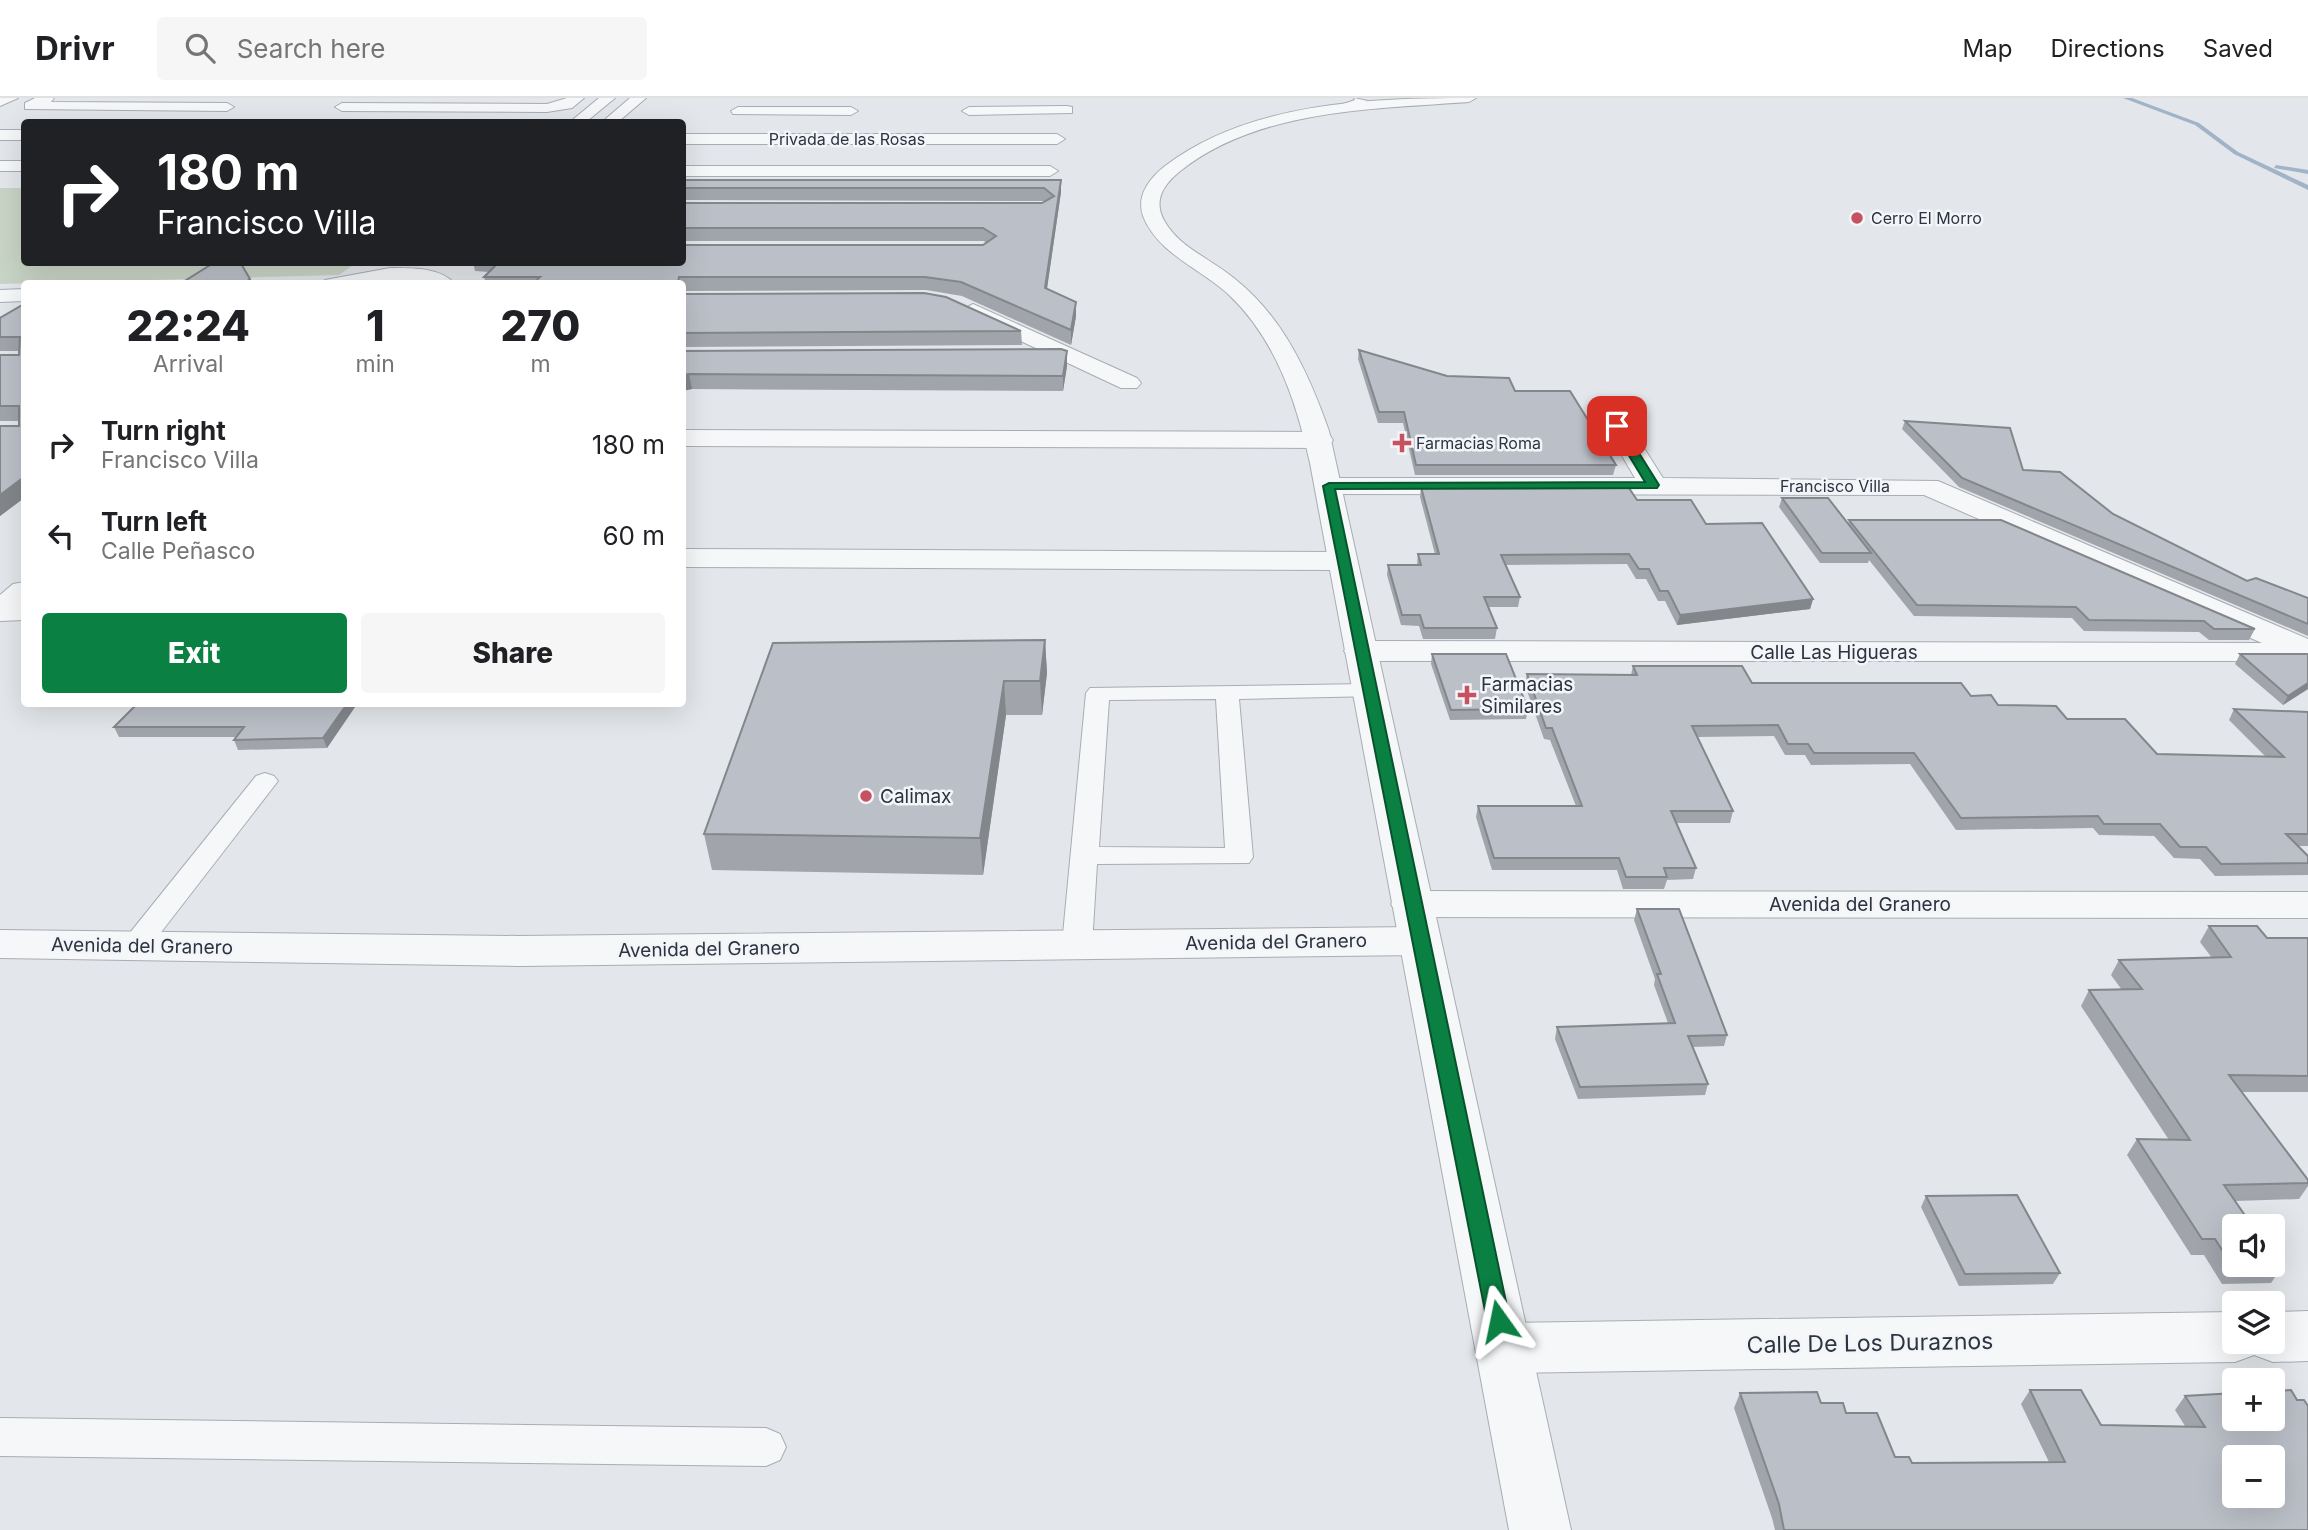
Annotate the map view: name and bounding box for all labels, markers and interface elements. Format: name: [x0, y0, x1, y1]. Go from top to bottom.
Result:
search box: [157, 17, 647, 80]
text: Drivr: [35, 28, 115, 68]
icon: search: [181, 29, 219, 67]
text: Search here: [237, 33, 385, 64]
text: Map: [1963, 34, 2012, 63]
text: Directions: [2050, 34, 2165, 63]
text: Saved: [2203, 34, 2273, 63]
street label: Privada de las Rosas: [769, 129, 925, 149]
text: 180 m: [157, 143, 299, 202]
icon: right: [42, 147, 133, 238]
text: Francisco Villa: [157, 203, 377, 242]
place label: Cerro El Morro: [1871, 208, 1982, 228]
marker: Cerro El Morro: [1849, 210, 1865, 226]
text: 22:24: [127, 300, 250, 351]
text: 1: [366, 300, 385, 351]
text: 270: [501, 300, 580, 351]
text: Arrival: [153, 350, 224, 378]
text: min: [356, 350, 395, 378]
text: m: [530, 350, 551, 378]
pin: [1587, 396, 1647, 456]
icon: arrive: [1598, 407, 1636, 445]
text: Turn right: [101, 415, 226, 446]
icon: right: [42, 426, 80, 464]
text: 180 m: [592, 429, 665, 460]
place label: Farmacias Roma: [1416, 433, 1541, 453]
marker: Farmacias Roma: [1394, 435, 1410, 451]
text: Francisco Villa: [101, 446, 259, 474]
street label: Francisco Villa: [1780, 476, 1890, 496]
text: Turn left: [101, 506, 207, 537]
icon: left: [42, 517, 80, 555]
text: 60 m: [602, 520, 665, 551]
text: Calle Peñasco: [101, 537, 255, 565]
button: Exit: [42, 613, 347, 693]
button: Share: [361, 613, 665, 693]
street label: Calle Las Higueras: [1750, 641, 1918, 664]
place label: Farmacias Similares: [1481, 673, 1573, 718]
marker: Farmacias Similares: [1459, 687, 1475, 703]
place label: Calimax: [880, 785, 951, 808]
marker: Calimax: [858, 788, 874, 804]
street label: Avenida del Granero: [1769, 893, 1951, 916]
street label: Avenida del Granero: [1185, 929, 1367, 955]
street label: Avenida del Granero: [51, 933, 233, 959]
street label: Avenida del Granero: [618, 936, 800, 962]
map controls: [2222, 1214, 2285, 1508]
button: sound: [2222, 1214, 2285, 1277]
position arrow: [1462, 1284, 1536, 1358]
button: layers: [2222, 1291, 2285, 1354]
street label: Calle De Los Duraznos: [1746, 1327, 1994, 1359]
button: +: [2222, 1368, 2285, 1431]
button: −: [2222, 1445, 2285, 1508]

